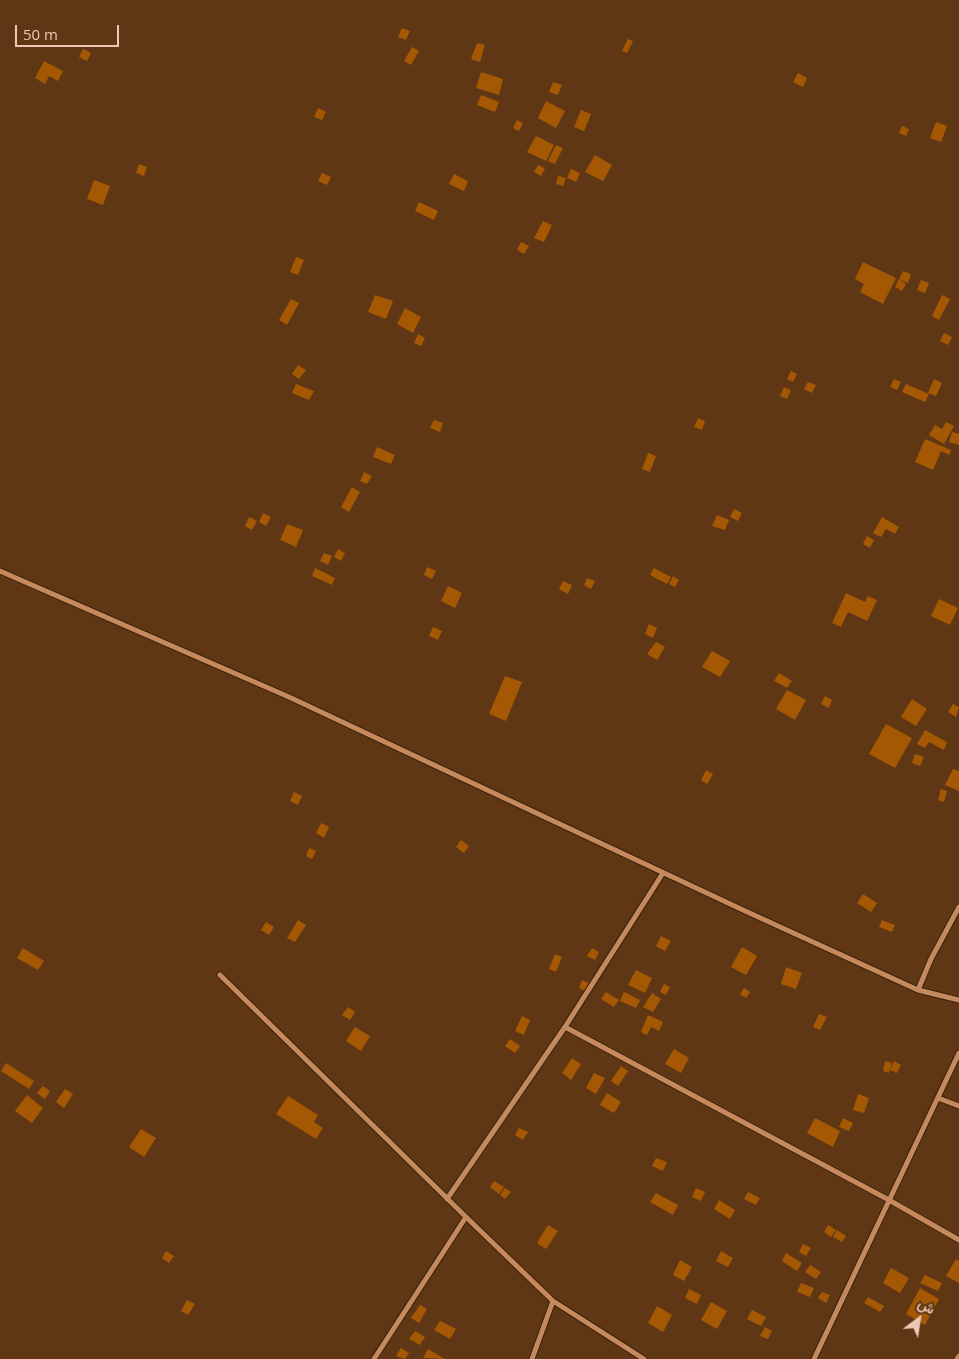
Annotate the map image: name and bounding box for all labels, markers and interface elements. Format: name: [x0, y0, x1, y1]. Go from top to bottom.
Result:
scale bar: [18, 15, 121, 47]
text: 50 m: [23, 24, 58, 44]
text: ش: [915, 1293, 939, 1318]
north arrow: [894, 1294, 944, 1344]

